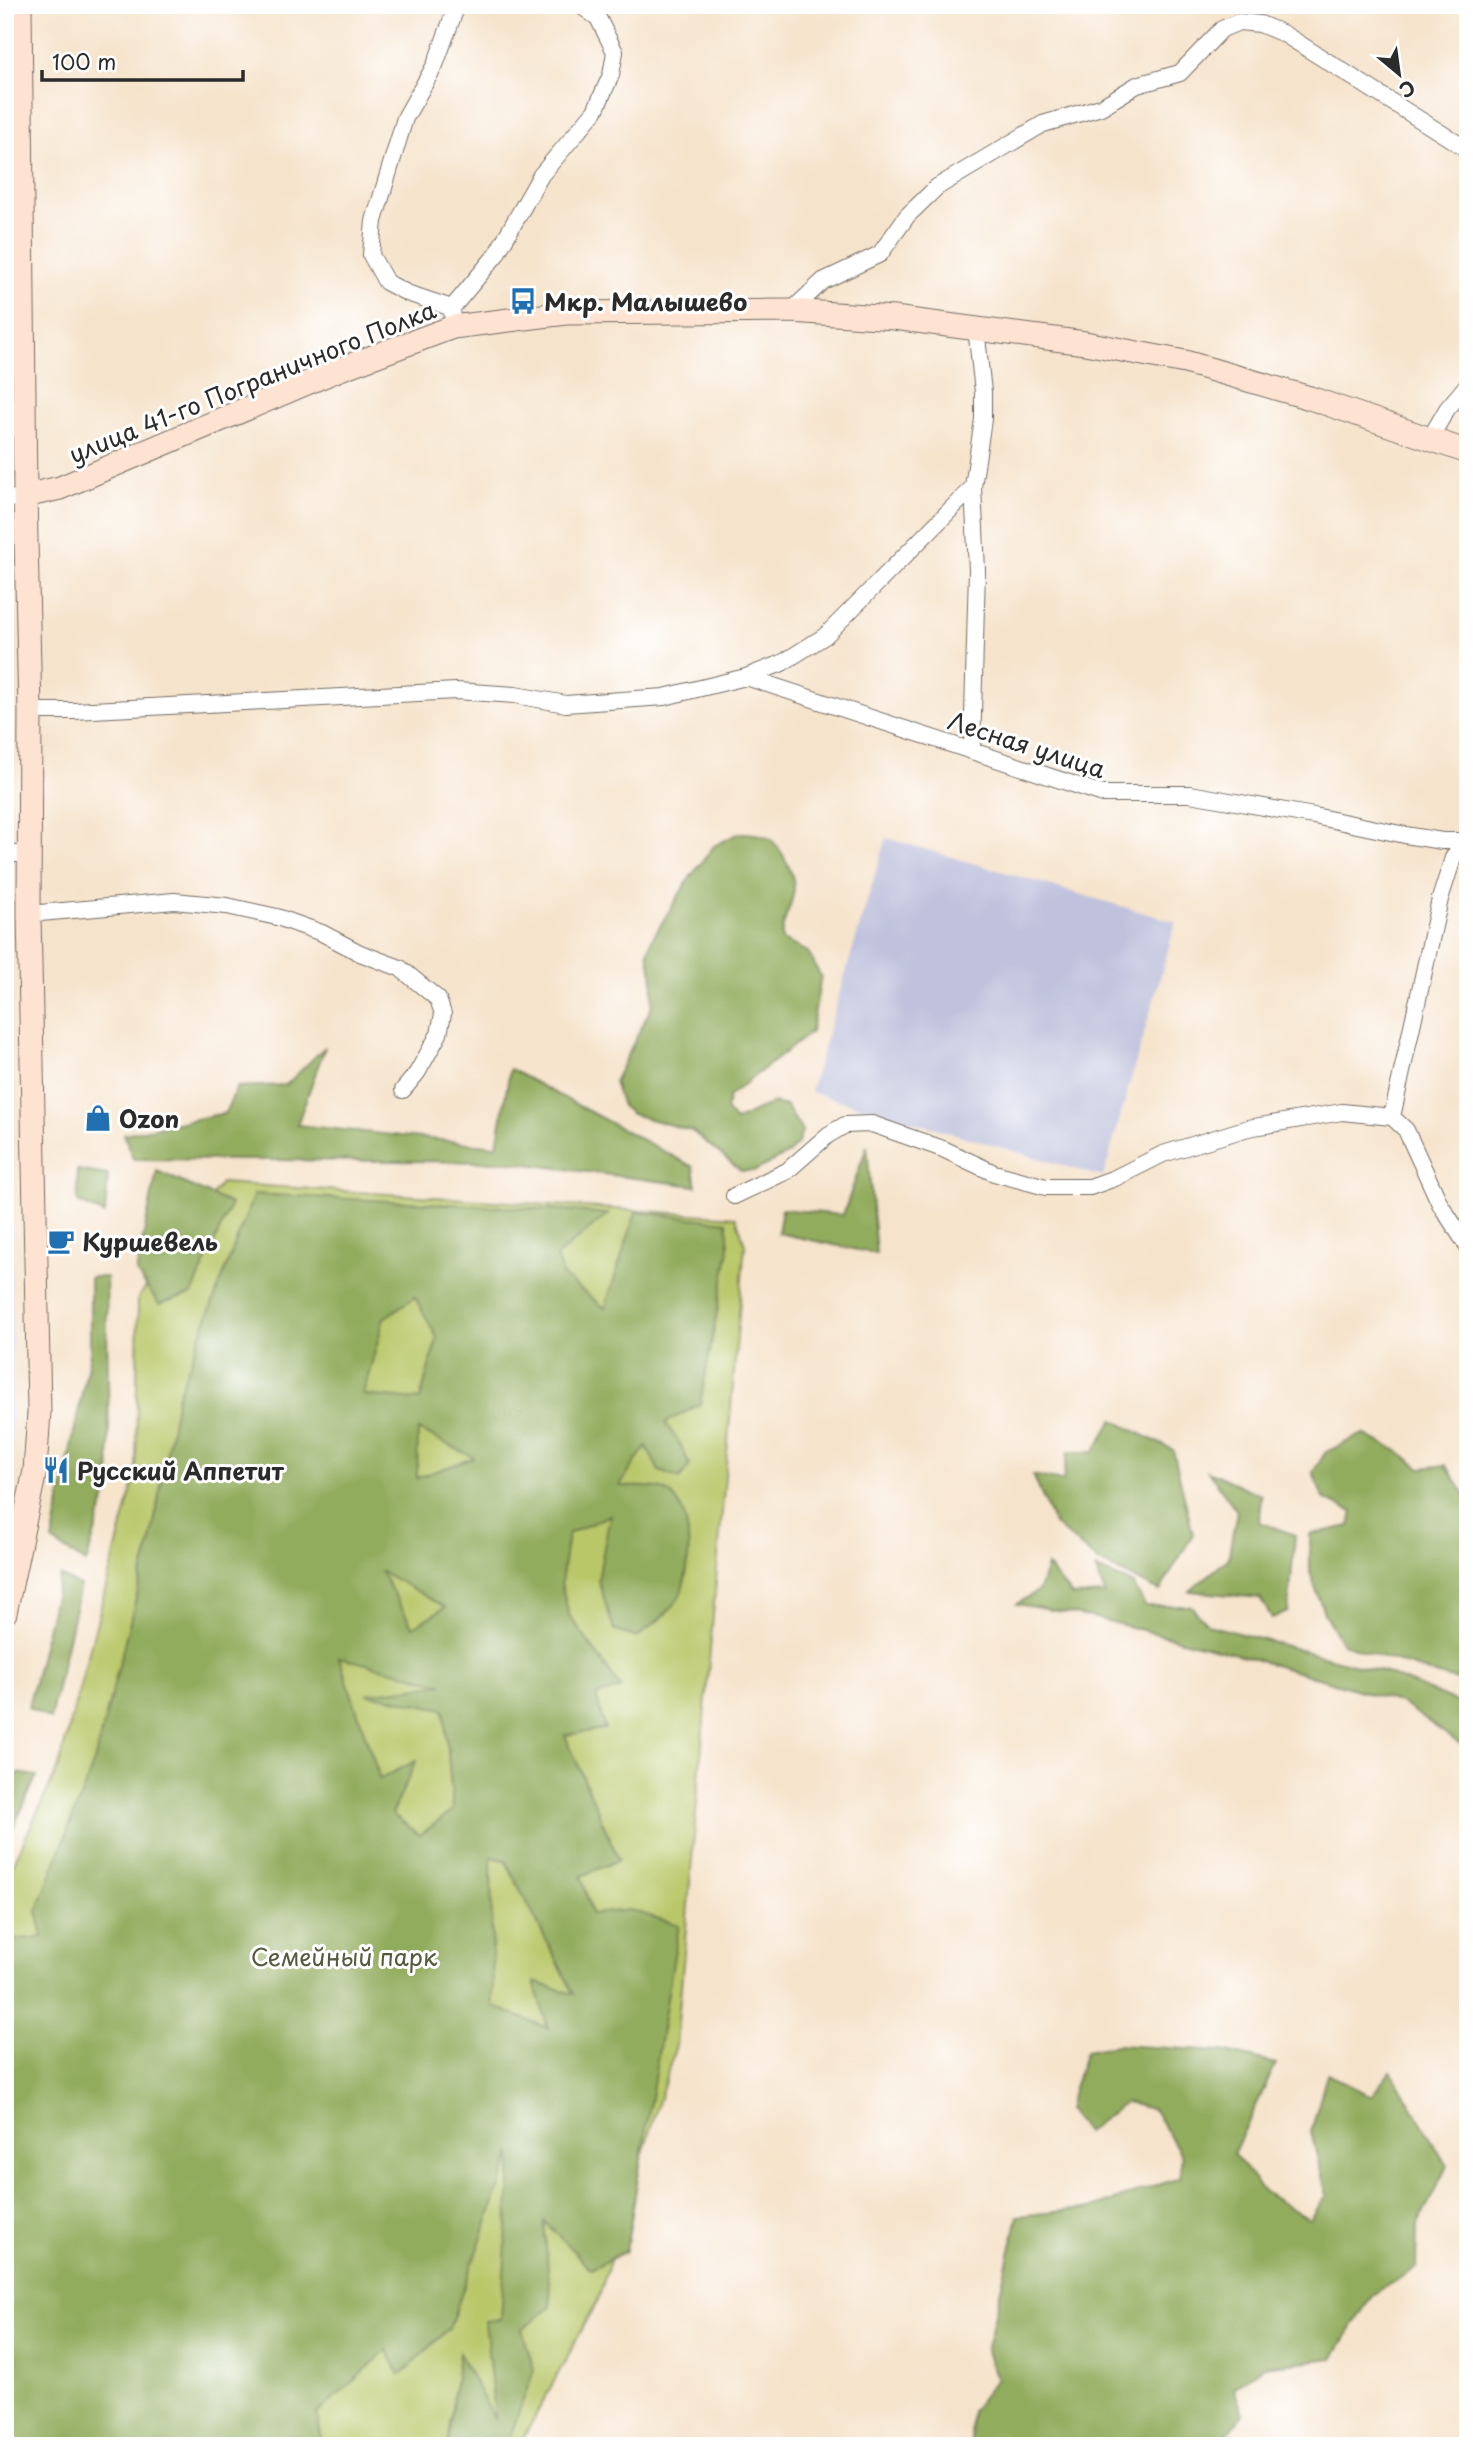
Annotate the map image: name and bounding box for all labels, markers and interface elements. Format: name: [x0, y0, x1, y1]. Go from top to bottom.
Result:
scale bar: [42, 38, 243, 82]
north arrow: [1364, 38, 1434, 108]
text: 100 m: [52, 45, 116, 77]
text: С: [1395, 74, 1421, 105]
place label: Мкр. Малышево: [544, 283, 747, 319]
bus stop icon: Мкр. Малышево: [508, 286, 538, 316]
street label: улица 41-го Пограничного Полка: [63, 291, 441, 471]
street label: Лесная улица: [944, 702, 1110, 786]
place label: Ozon: [119, 1100, 179, 1136]
shop icon: Ozon: [83, 1103, 113, 1133]
place label: Куршевель: [82, 1223, 218, 1259]
cafe icon: Куршевель: [46, 1226, 76, 1256]
place label: Русский Аппетит: [77, 1452, 285, 1488]
restaurant icon: Русский Аппетит: [41, 1455, 71, 1485]
park label: Семейный парк: [251, 1938, 438, 1974]

